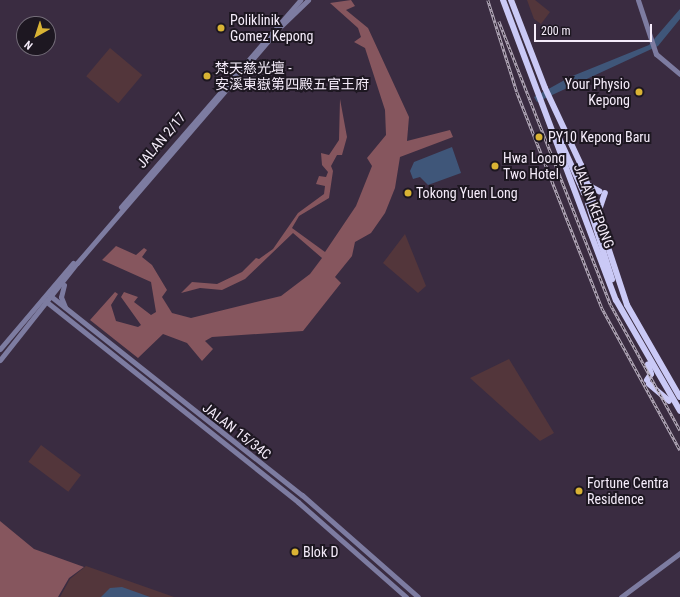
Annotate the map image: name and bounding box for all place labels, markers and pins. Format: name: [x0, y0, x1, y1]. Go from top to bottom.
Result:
place label: Poliklinik Gomez Kepong: [230, 12, 313, 44]
marker: Poliklinik Gomez Kepong: [215, 22, 227, 34]
place label: 梵天慈光壇 - 安溪東嶽第四殿五官王府: [215, 60, 369, 92]
marker: 梵天慈光壇 - 安溪東嶽第四殿五官王府: [202, 71, 212, 81]
place label: Your Physio Kepong: [565, 76, 630, 108]
marker: Your Physio Kepong: [633, 86, 645, 98]
place label: PY10 Kepong Baru: [548, 129, 650, 145]
marker: PY10 Kepong Baru: [533, 131, 545, 143]
place label: Hwa Loong Two Hotel: [503, 150, 565, 182]
marker: Hwa Loong Two Hotel: [490, 161, 500, 171]
place label: Tokong Yuen Long: [416, 185, 518, 201]
marker: Tokong Yuen Long: [403, 188, 413, 198]
place label: Fortune Centra Residence: [587, 475, 669, 508]
marker: Fortune Centra Residence: [574, 486, 584, 496]
place label: Blok D: [303, 544, 338, 560]
marker: Blok D: [290, 547, 300, 557]

